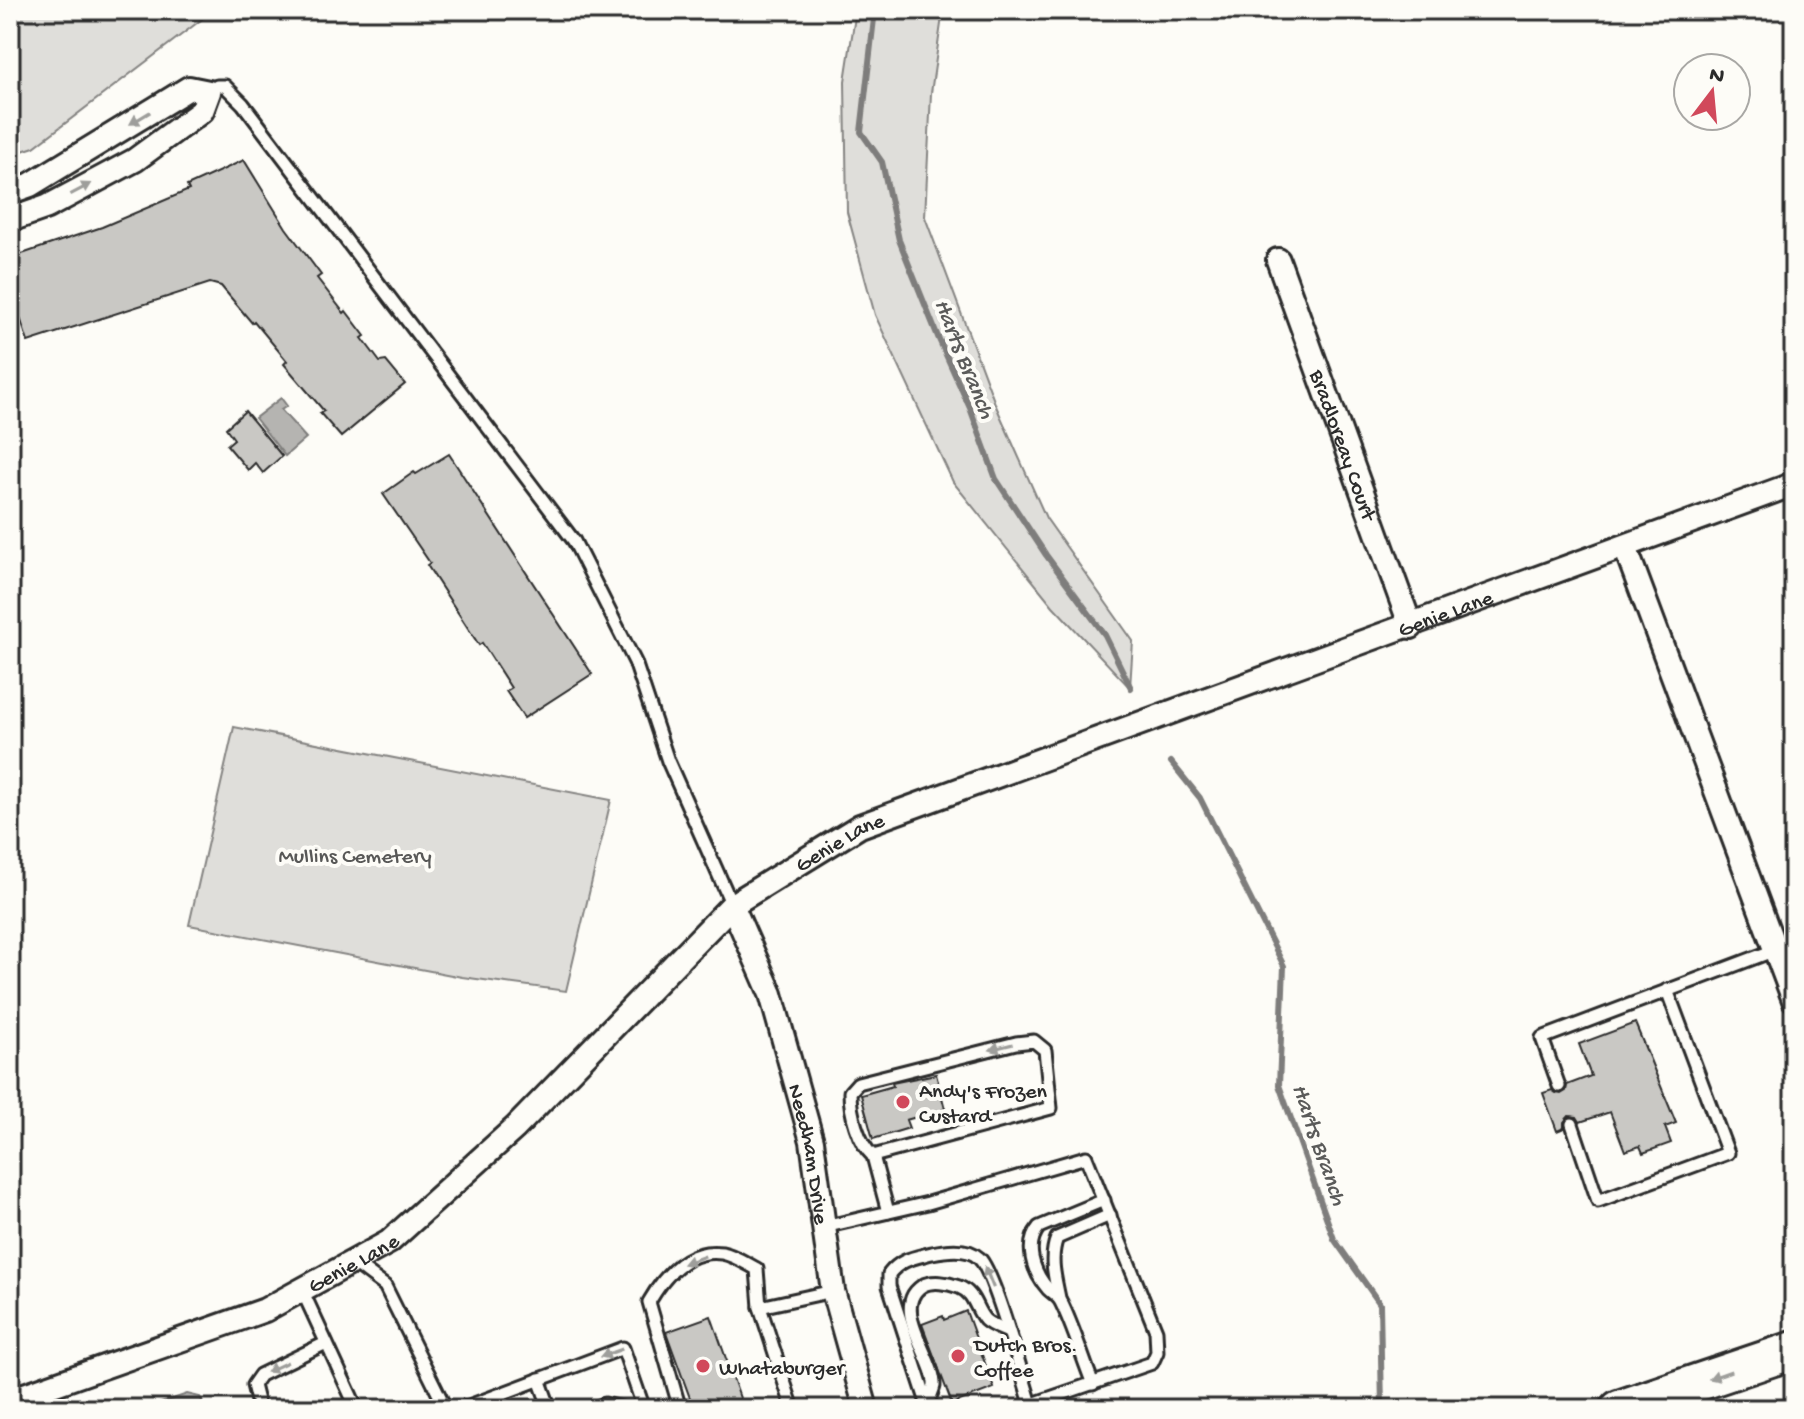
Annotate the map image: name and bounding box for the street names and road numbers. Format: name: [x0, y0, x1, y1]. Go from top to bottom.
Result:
street label: Bradloreay Court: [1301, 366, 1381, 526]
street label: Genie Lane: [1395, 586, 1498, 645]
street label: Genie Lane: [792, 809, 889, 880]
street label: Needham Drive: [780, 1082, 833, 1227]
street label: Genie Lane: [305, 1230, 407, 1301]

